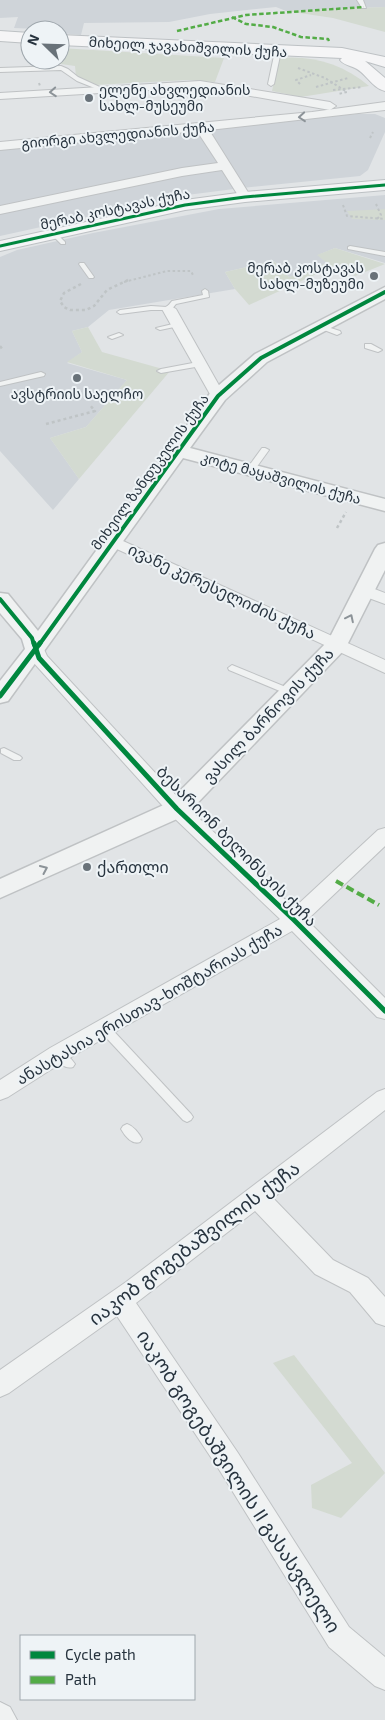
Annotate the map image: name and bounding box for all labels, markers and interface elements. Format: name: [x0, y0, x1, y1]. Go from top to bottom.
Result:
north arrow: [20, 20, 70, 70]
text: N: [23, 32, 42, 48]
street label: მიხეილ ჯავახიშვილის ქუჩა: [88, 33, 288, 61]
place label: ელენე ახვლედიანის სახლ-მუსეუმი: [99, 81, 251, 115]
one-way arrow: [48, 86, 56, 97]
marker: ელენე ახვლედიანის სახლ-მუსეუმი: [83, 92, 95, 104]
one-way arrow: [298, 111, 306, 122]
street label: გიორგი ახვლედიანის ქუჩა: [21, 118, 215, 152]
street label: მერაბ კოსტავას ქუჩა: [38, 184, 192, 234]
place label: მერაბ კოსტავას სახლ-მუზეუმი: [247, 259, 364, 293]
marker: მერაბ კოსტავას სახლ-მუზეუმი: [368, 270, 380, 282]
marker: ავსტრიის საელჩო: [71, 372, 83, 384]
place label: ავსტრიის საელჩო: [11, 385, 143, 403]
street label: მიხეილ ზანდუკელის ქუჩა: [87, 390, 213, 554]
street label: კოტე მაყაშვილის ქუჩა: [199, 448, 363, 508]
street label: ივანე კერესელიძის ქუჩა: [125, 539, 319, 644]
one-way arrow: [344, 614, 354, 623]
street label: ვასილ ბარნოვის ქუჩა: [198, 643, 339, 787]
street label: ბესარიონ ბელინსკის ქუჩა: [152, 761, 322, 931]
place label: ქართლი: [97, 857, 169, 878]
marker: ქართლი: [81, 861, 93, 873]
one-way arrow: [39, 864, 48, 875]
street label: ანასტასია ერისთავ-ხოშტარიას ქუჩა: [12, 919, 286, 1089]
street label: იაკობ გოგებაშვილის ქუჩა: [84, 1156, 305, 1331]
street label: იაკობ გოგებაშვილის II გასასვლელი: [131, 1325, 346, 1638]
legend: [20, 1635, 195, 1700]
text: Cycle path: [65, 1645, 136, 1663]
text: Path: [65, 1670, 96, 1688]

